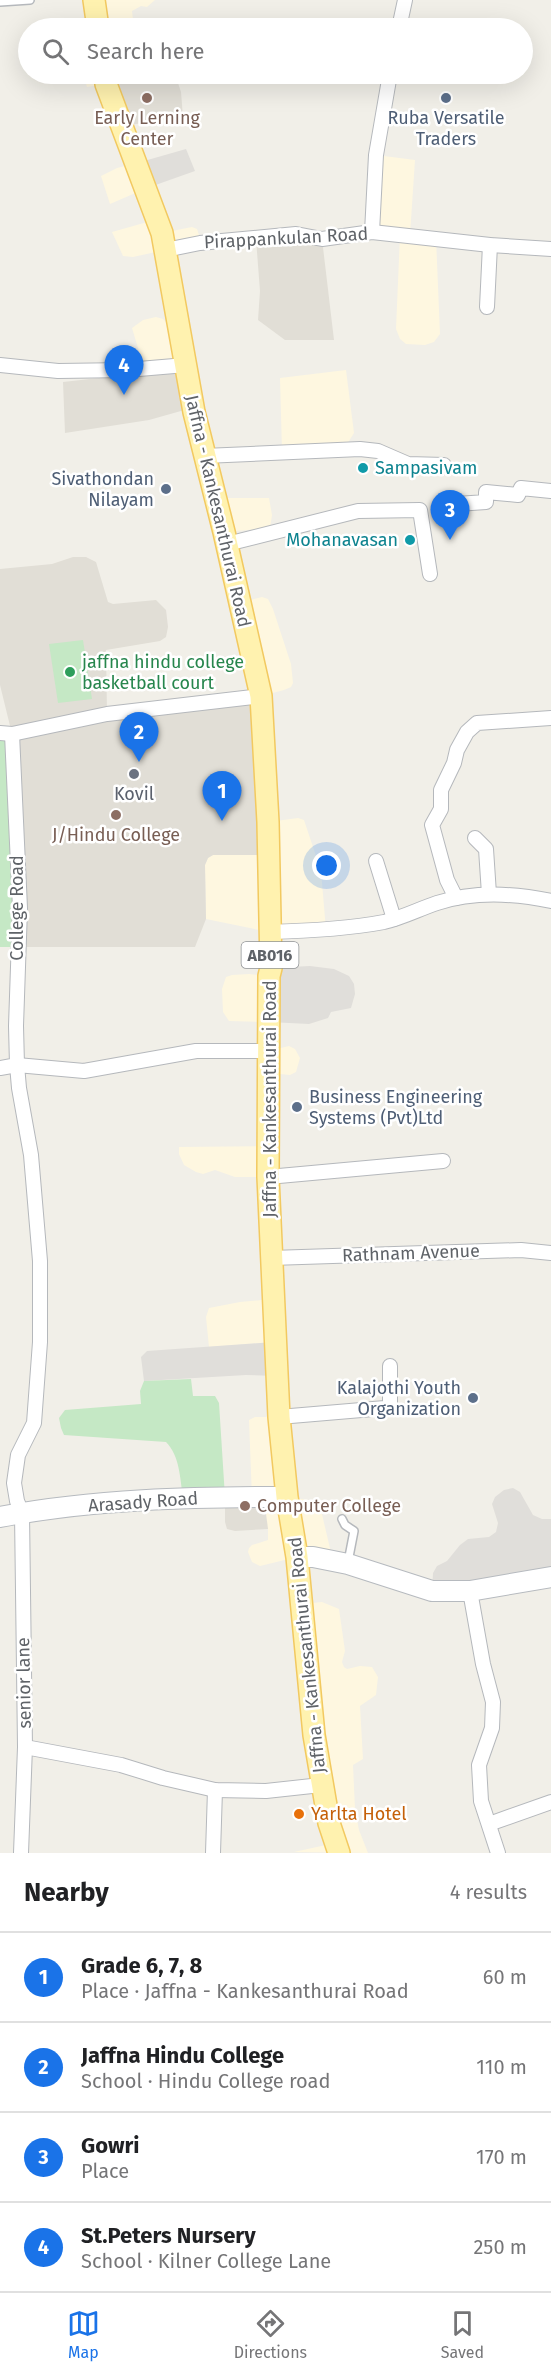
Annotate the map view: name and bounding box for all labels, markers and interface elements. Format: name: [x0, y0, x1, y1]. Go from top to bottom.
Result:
search box: [18, 18, 533, 84]
icon: search: [39, 35, 72, 68]
text: Search here: [87, 38, 205, 65]
marker: Early Lerning Center: [140, 91, 154, 105]
marker: Ruba Versatile Traders: [439, 91, 453, 105]
place label: Early Lerning Center: [94, 107, 200, 150]
place label: Ruba Versatile Traders: [387, 107, 505, 150]
street label: Pirappankulan Road: [203, 223, 369, 253]
pin: 4: [104, 346, 144, 395]
street label: Jaffna - Kankesanthurai Road: [181, 393, 255, 629]
place label: Sampasivam: [375, 457, 477, 479]
marker: Sampasivam: [356, 461, 370, 475]
place label: Sivathondan Nilayam: [52, 468, 154, 511]
marker: Sivathondan Nilayam: [159, 482, 173, 496]
pin: 3: [430, 490, 470, 540]
place label: Mohanavasan: [286, 529, 398, 551]
marker: Mohanavasan: [403, 533, 417, 547]
place label: jaffna hindu college basketball court: [81, 651, 244, 694]
marker: jaffna hindu college basketball court: [63, 665, 77, 679]
pin: 2: [120, 712, 158, 762]
marker: Kovil: [127, 767, 141, 781]
pin: 1: [202, 772, 242, 821]
place label: Kovil: [114, 783, 154, 805]
marker: J/Hindu College: [109, 808, 123, 822]
place label: J/Hindu College: [52, 824, 180, 846]
your location: [312, 851, 341, 880]
street label: College Road: [6, 855, 28, 961]
road number: AB016: [242, 942, 298, 968]
street label: Jaffna - Kankesanthurai Road: [259, 980, 281, 1218]
place label: Business Engineering Systems (Pvt)Ltd: [309, 1086, 483, 1129]
marker: Business Engineering Systems (Pvt)Ltd: [290, 1100, 304, 1114]
street label: Rathnam Avenue: [342, 1240, 480, 1266]
place label: Kalajothi Youth Organization: [337, 1377, 461, 1420]
marker: Kalajothi Youth Organization: [466, 1391, 480, 1405]
street label: Arasady Road: [87, 1487, 199, 1517]
place label: Computer College: [257, 1495, 401, 1517]
marker: Computer College: [238, 1499, 252, 1513]
street label: Jaffna - Kankesanthurai Road: [284, 1536, 330, 1774]
street label: senior lane: [12, 1637, 36, 1729]
place label: Yarlta Hotel: [311, 1803, 407, 1825]
marker: Yarlta Hotel: [292, 1807, 306, 1821]
text: Nearby: [24, 1877, 109, 1908]
text: 4 results: [450, 1880, 527, 1904]
text: Grade 6, 7, 8: [81, 1952, 202, 1979]
text: 1: [39, 1965, 48, 1989]
text: 60 m: [483, 1965, 527, 1989]
text: Place · Jaffna - Kankesanthurai Road: [81, 1979, 409, 2003]
text: Jaffna Hindu College: [81, 2042, 284, 2069]
text: 2: [38, 2055, 49, 2079]
text: 110 m: [476, 2055, 527, 2079]
text: School · Hindu College road: [81, 2069, 330, 2093]
text: Gowri: [81, 2132, 140, 2159]
text: 3: [38, 2145, 49, 2169]
text: 170 m: [476, 2145, 527, 2169]
text: Place: [81, 2159, 129, 2183]
text: St.Peters Nursery: [81, 2222, 256, 2249]
text: 4: [38, 2235, 49, 2259]
text: 250 m: [473, 2235, 527, 2259]
text: School · Kilner College Lane: [81, 2249, 331, 2273]
tab: Map: [67, 2307, 100, 2362]
tab: Directions: [234, 2307, 307, 2362]
tab: Saved: [441, 2307, 484, 2362]

